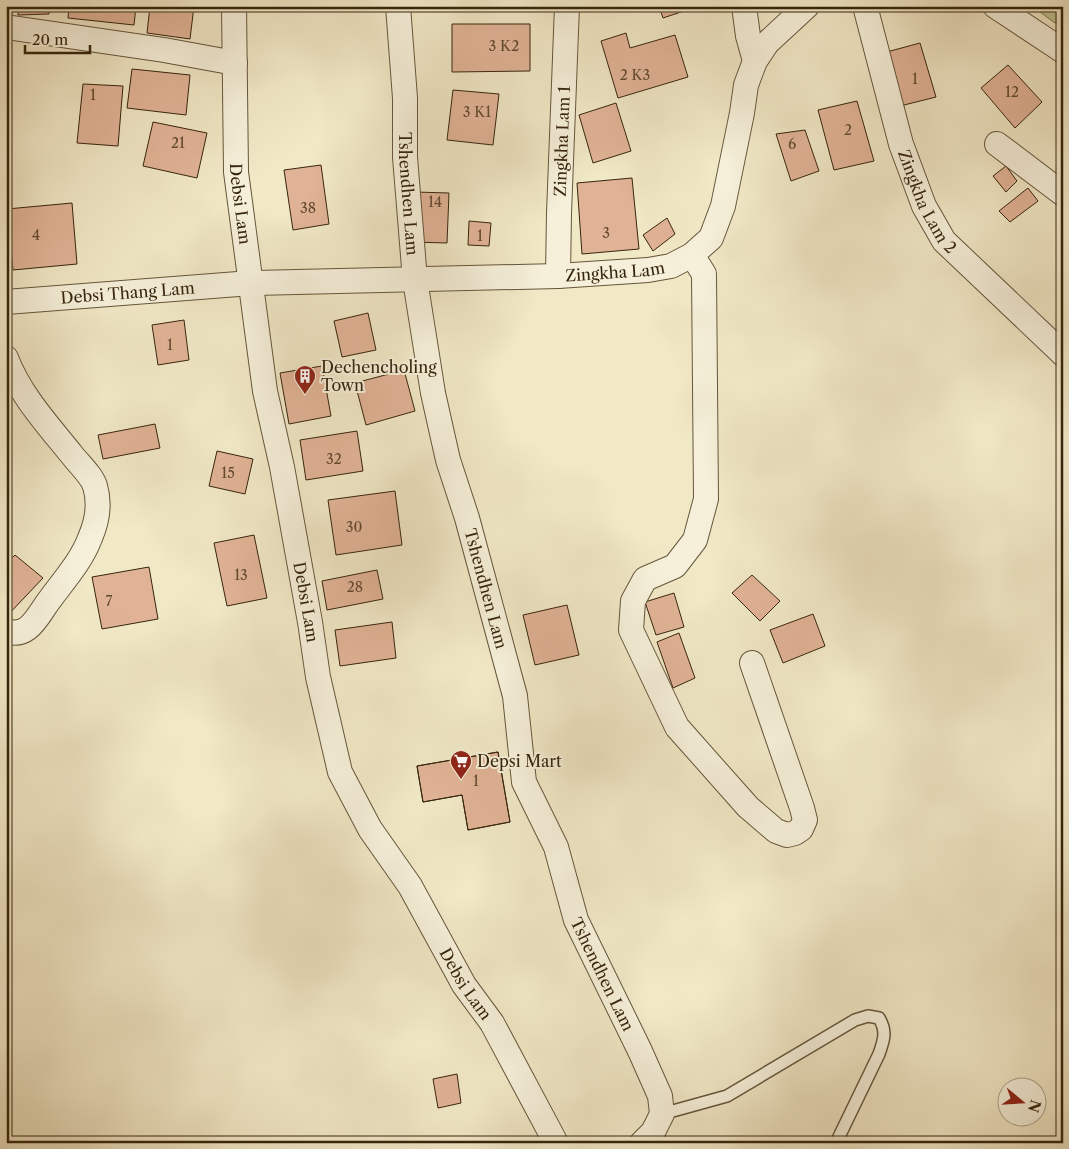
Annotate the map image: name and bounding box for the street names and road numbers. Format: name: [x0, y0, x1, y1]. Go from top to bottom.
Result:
street label: Zingkha Lam 1: [550, 85, 574, 197]
street label: Tshendhen Lam: [395, 132, 423, 256]
street label: Zingkha Lam 2: [894, 147, 961, 258]
street label: Debsi Lam: [226, 163, 255, 246]
street label: Zingkha Lam: [565, 257, 666, 285]
street label: Debsi Thang Lam: [60, 277, 195, 308]
street label: Tshendhen Lam: [460, 526, 512, 651]
street label: Debsi Lam: [289, 560, 323, 644]
street label: Tshendhen Lam: [566, 914, 639, 1034]
street label: Debsi Lam: [436, 944, 496, 1024]

